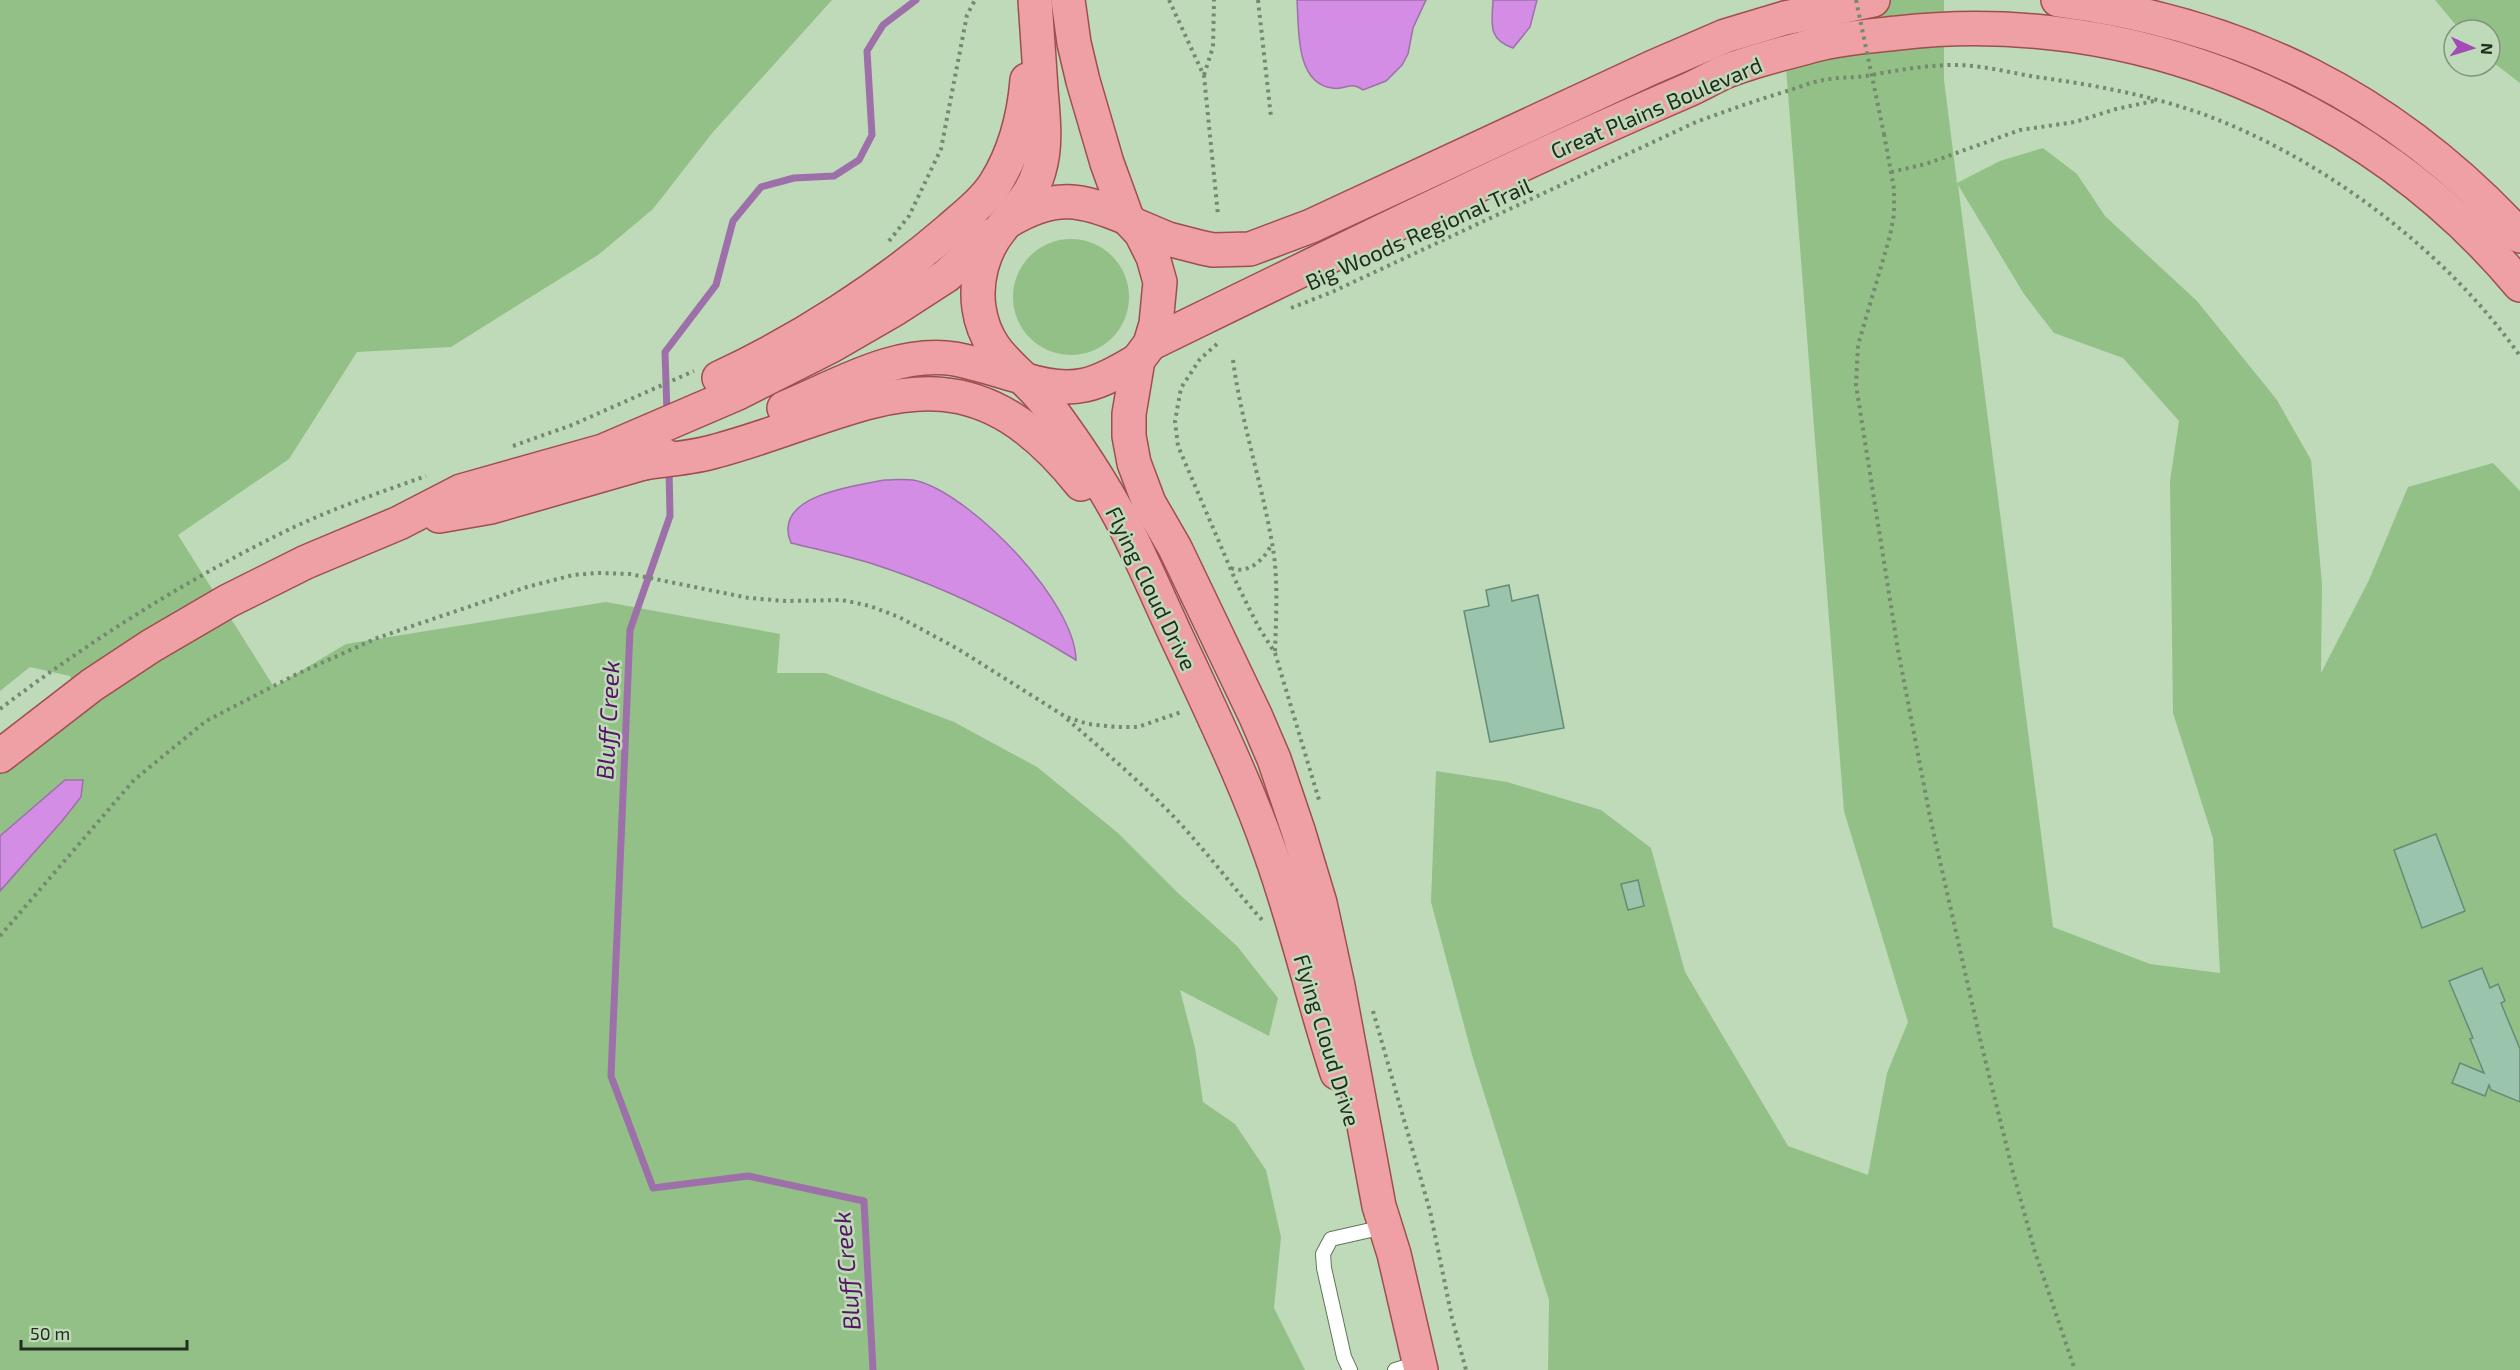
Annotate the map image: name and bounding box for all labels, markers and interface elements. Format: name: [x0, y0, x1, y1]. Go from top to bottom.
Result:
north arrow: [2442, 18, 2502, 78]
text: N: [2478, 43, 2497, 56]
street label: Great Plains Boulevard: [1546, 51, 1766, 163]
street label: Big Woods Regional Trail: [1301, 171, 1535, 295]
street label: Flying Cloud Drive: [1101, 502, 1203, 674]
water label: Bluff Creek: [589, 660, 625, 780]
street label: Flying Cloud Drive: [1289, 951, 1367, 1129]
water label: Bluff Creek: [826, 1210, 866, 1332]
scale bar: [21, 1313, 188, 1351]
text: 50 m: [30, 1322, 70, 1344]

